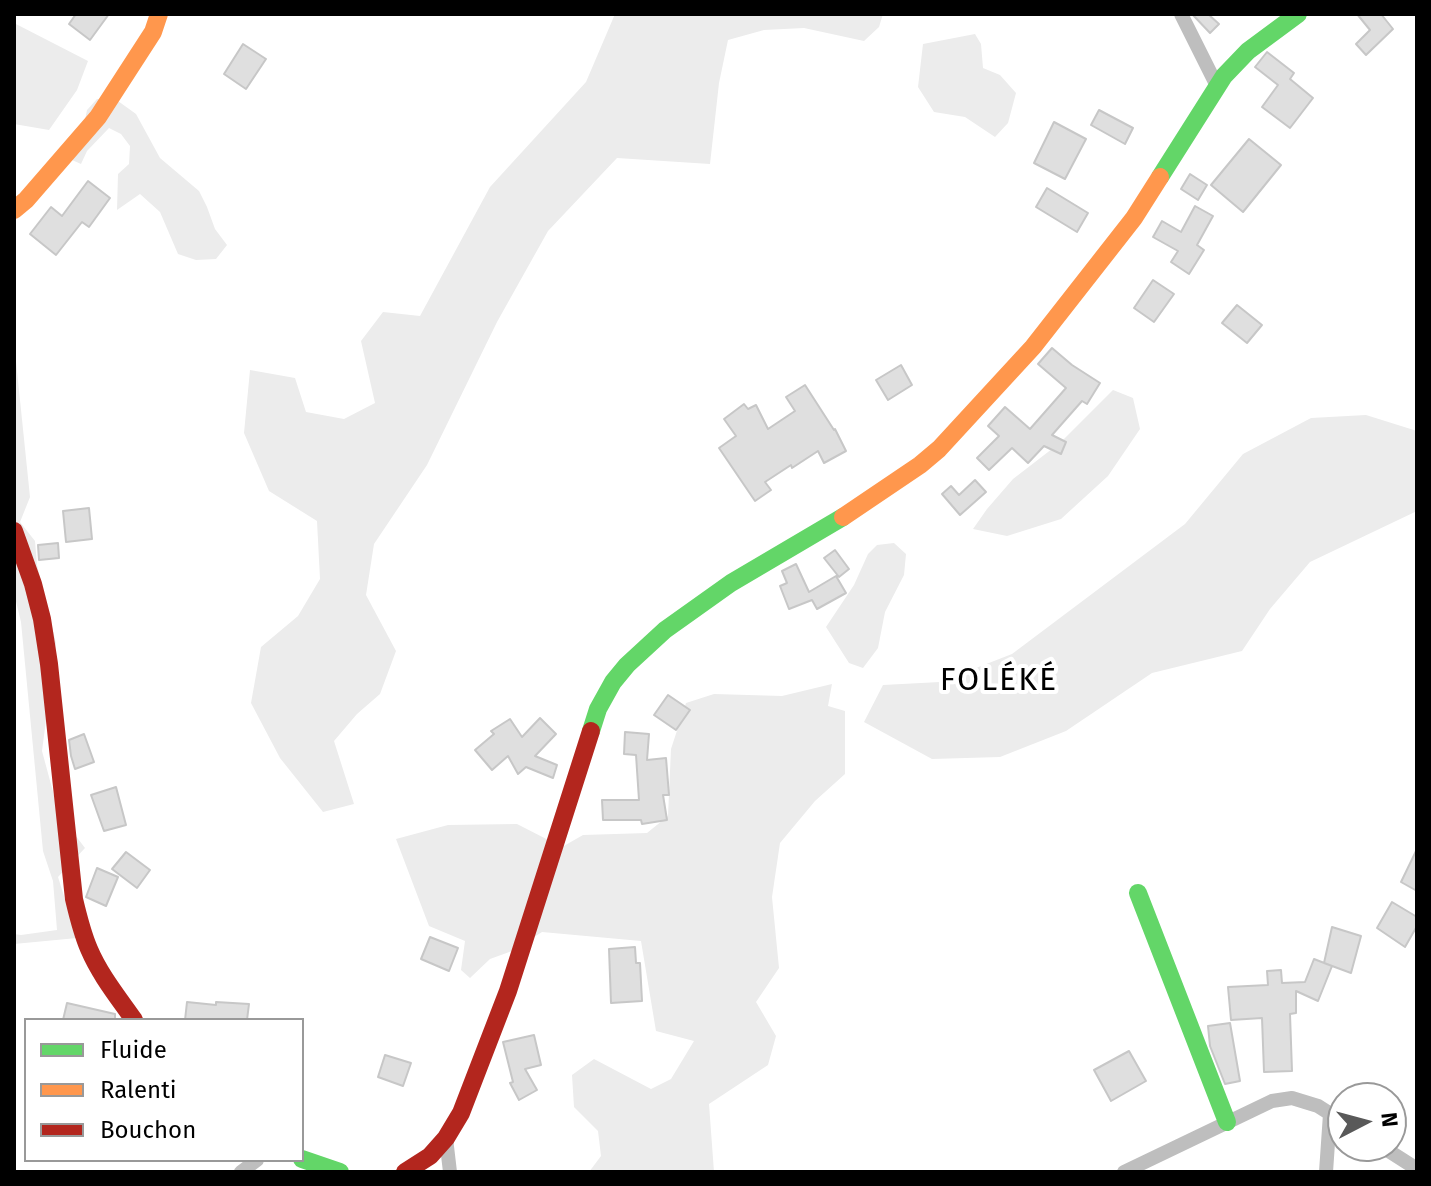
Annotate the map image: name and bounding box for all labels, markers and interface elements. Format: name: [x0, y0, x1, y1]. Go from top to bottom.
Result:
district label: FOLÉKÉ: [940, 662, 1058, 700]
legend: [24, 1018, 304, 1162]
text: Fluide: [100, 1036, 167, 1064]
text: Ralenti: [100, 1076, 177, 1104]
north arrow: [1327, 1082, 1407, 1162]
text: N: [1375, 1111, 1404, 1128]
text: Bouchon: [100, 1116, 196, 1144]

